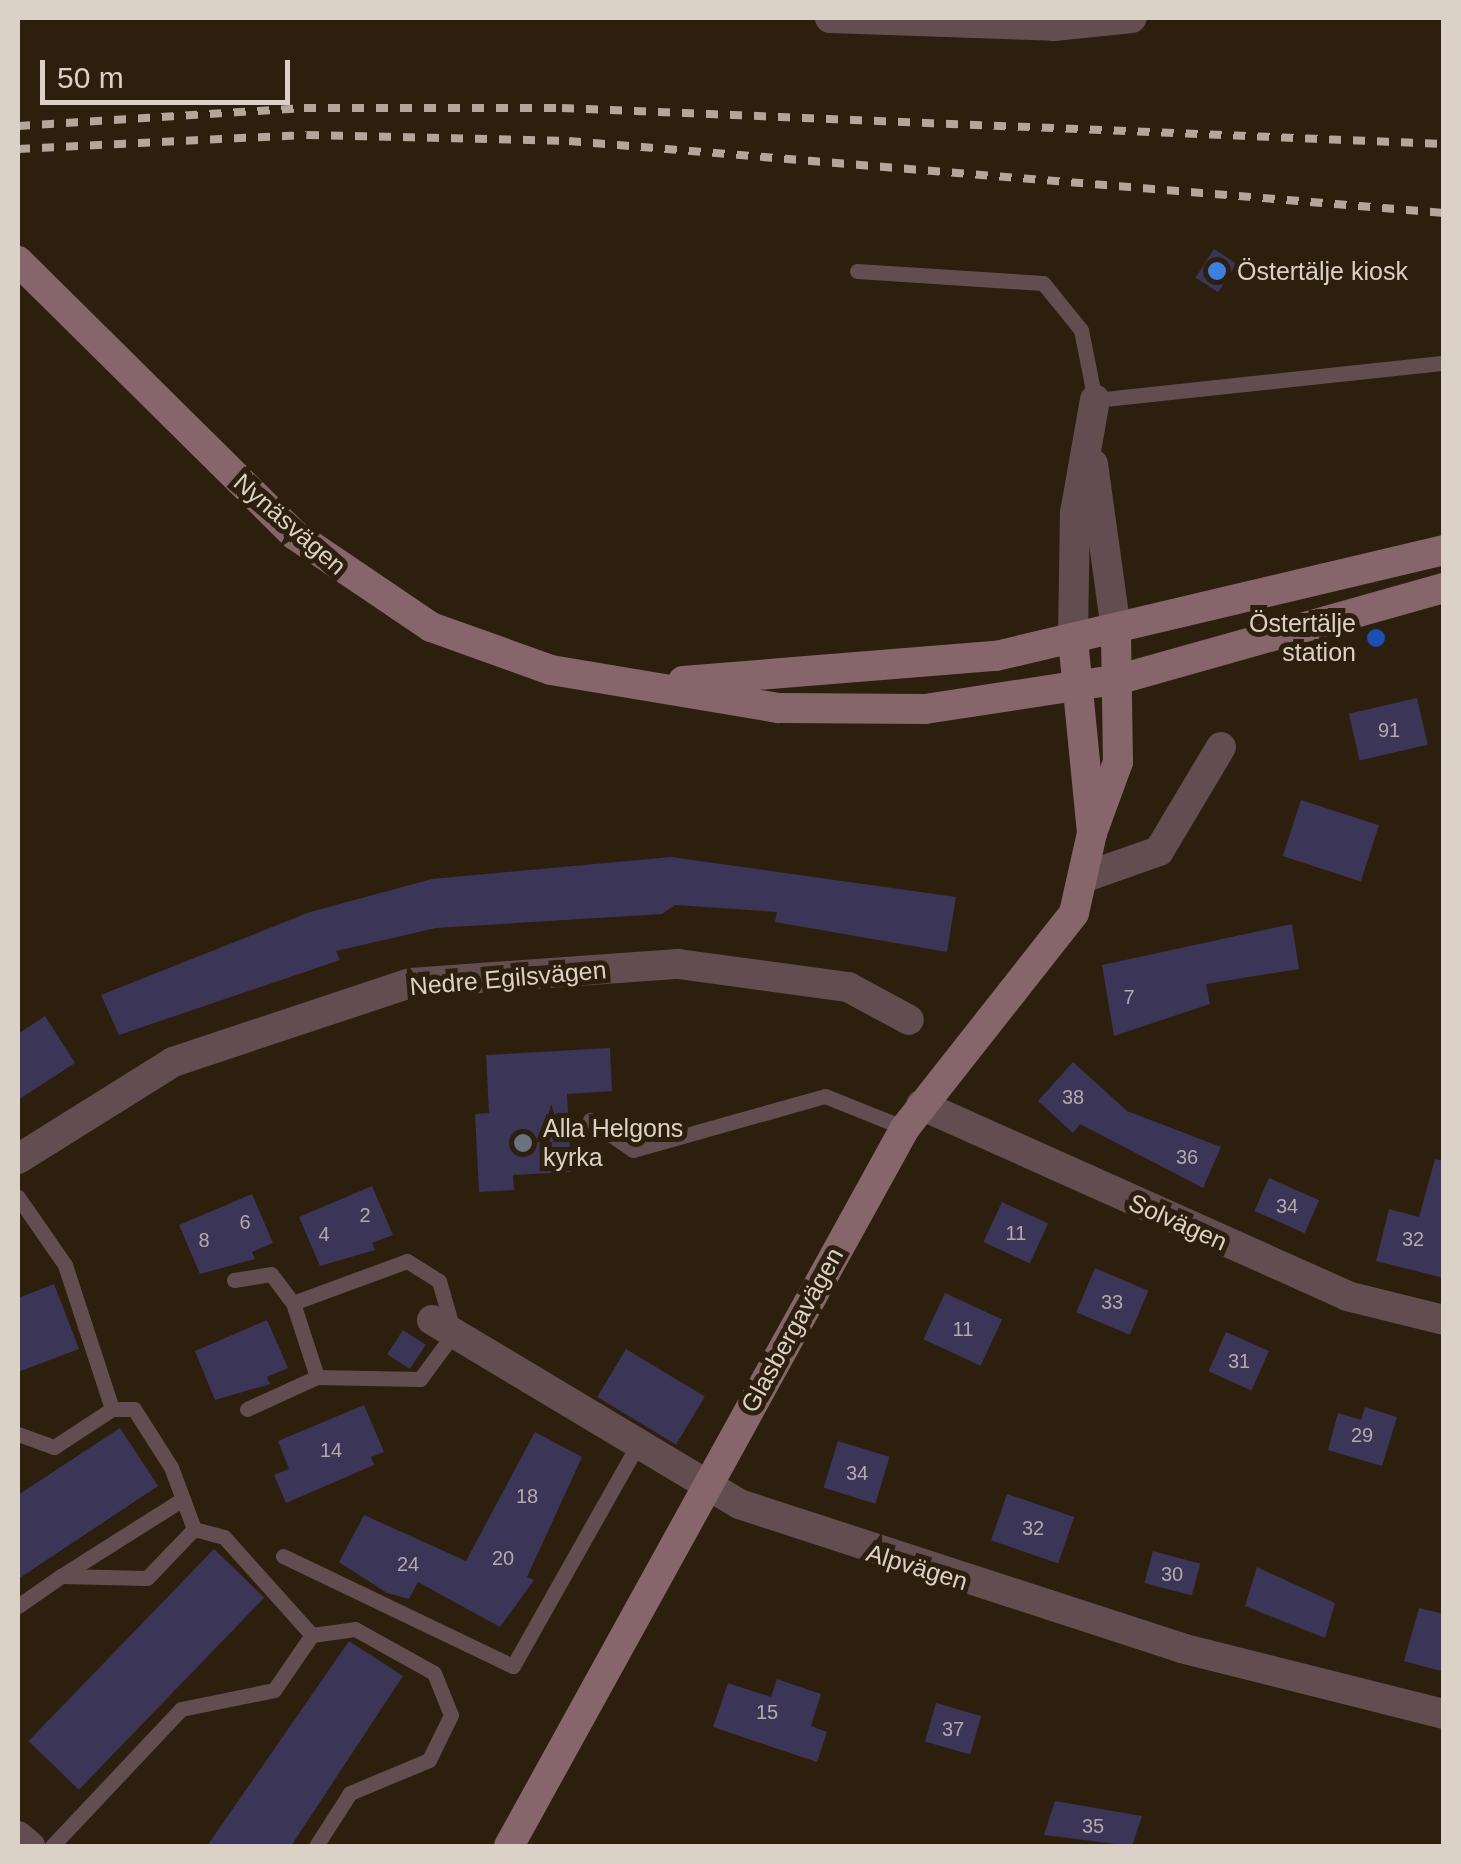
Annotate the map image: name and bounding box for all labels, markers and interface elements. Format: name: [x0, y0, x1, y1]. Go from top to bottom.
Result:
scale bar: [45, 40, 295, 102]
text: 50 m: [57, 61, 124, 94]
place label: Östertälje kiosk: [1237, 256, 1408, 286]
marker: Östertälje kiosk: [1206, 260, 1228, 282]
street label: Nynäsvägen: [228, 467, 352, 581]
place label: Östertälje station: [1249, 609, 1356, 668]
marker: Östertälje station: [1365, 627, 1387, 649]
house number: 91: [1378, 718, 1400, 742]
street label: Nedre Egilsvägen: [408, 954, 608, 1002]
house number: 7: [1123, 985, 1135, 1009]
house number: 38: [1062, 1085, 1084, 1109]
place label: Alla Helgons kyrka: [543, 1114, 683, 1173]
marker: Alla Helgons kyrka: [512, 1132, 534, 1154]
house number: 36: [1176, 1145, 1198, 1169]
street label: Solvägen: [1124, 1187, 1232, 1257]
house number: 34: [1276, 1194, 1298, 1218]
house number: 2: [359, 1203, 371, 1227]
house number: 6: [239, 1210, 251, 1234]
house number: 11: [1006, 1221, 1026, 1245]
house number: 4: [318, 1222, 330, 1246]
house number: 32: [1402, 1227, 1424, 1251]
house number: 8: [198, 1228, 210, 1252]
street label: Glasbergavägen: [734, 1242, 850, 1418]
house number: 33: [1101, 1290, 1123, 1314]
house number: 11: [953, 1317, 973, 1341]
house number: 31: [1228, 1349, 1250, 1373]
house number: 29: [1351, 1423, 1373, 1447]
house number: 14: [320, 1438, 342, 1462]
house number: 34: [846, 1461, 868, 1485]
house number: 18: [516, 1484, 538, 1508]
house number: 32: [1022, 1516, 1044, 1540]
street label: Alpvägen: [863, 1537, 971, 1597]
house number: 20: [492, 1546, 514, 1570]
house number: 24: [397, 1552, 419, 1576]
house number: 30: [1161, 1562, 1183, 1586]
house number: 15: [756, 1700, 778, 1724]
house number: 37: [942, 1717, 964, 1741]
house number: 35: [1082, 1814, 1104, 1838]

